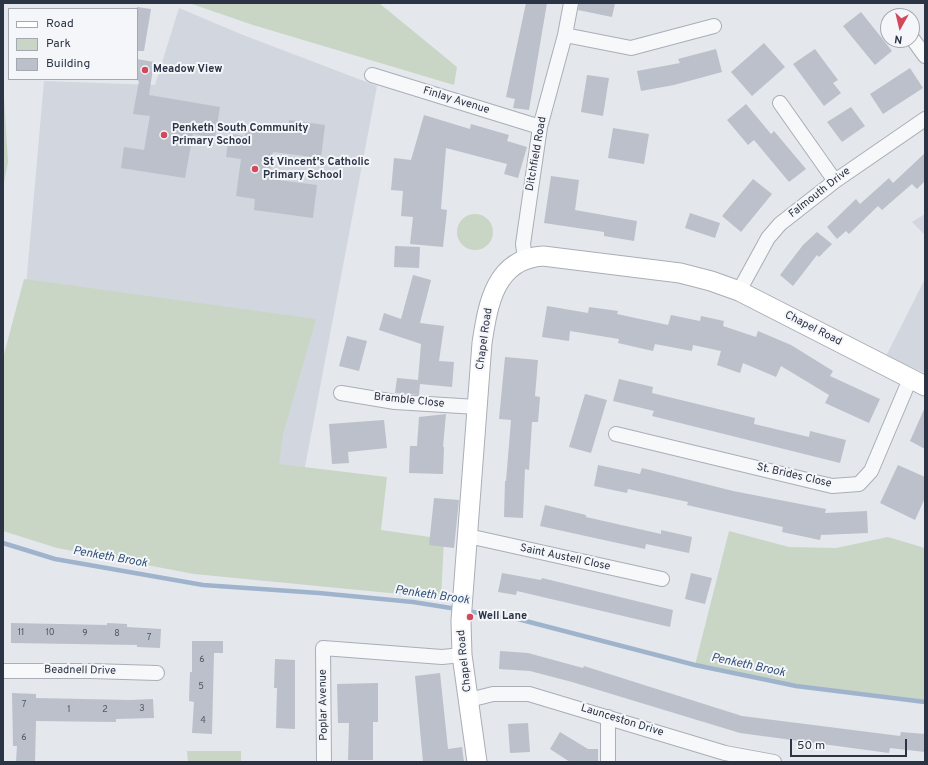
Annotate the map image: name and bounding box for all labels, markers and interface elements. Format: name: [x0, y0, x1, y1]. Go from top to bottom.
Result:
legend: [8, 8, 138, 80]
north arrow: [880, 8, 920, 48]
text: Road: [46, 16, 74, 32]
text: N: [894, 31, 903, 46]
text: Park: [46, 36, 71, 52]
text: Building: [46, 56, 90, 72]
place label: Meadow View: [153, 63, 223, 77]
marker: Meadow View: [140, 65, 150, 75]
street label: Finlay Avenue: [421, 85, 491, 117]
street label: Ditchfield Road: [524, 116, 550, 192]
place label: Penketh South Community Primary School: [172, 122, 308, 148]
marker: Penketh South Community Primary School: [159, 130, 169, 140]
place label: St Vincent's Catholic Primary School: [263, 156, 370, 182]
marker: St Vincent's Catholic Primary School: [250, 164, 260, 174]
street label: Falmouth Drive: [787, 165, 853, 221]
street label: Chapel Road: [474, 307, 496, 371]
street label: Chapel Road: [782, 309, 844, 349]
street label: Bramble Close: [373, 391, 445, 411]
street label: St. Brides Close: [755, 461, 833, 491]
street label: Saint Austell Close: [519, 542, 611, 574]
water label: Penketh Brook: [72, 544, 148, 572]
water label: Penketh Brook: [394, 584, 470, 608]
place label: Well Lane: [478, 610, 527, 624]
marker: Well Lane: [465, 612, 475, 622]
house number: 11: [18, 628, 24, 638]
house number: 10: [45, 628, 55, 638]
house number: 9: [82, 629, 88, 639]
house number: 8: [114, 629, 120, 639]
street label: Chapel Road: [455, 629, 475, 693]
house number: 7: [147, 633, 151, 643]
water label: Penketh Brook: [710, 651, 786, 681]
house number: 6: [199, 655, 205, 665]
street label: Beadnell Drive: [44, 664, 116, 678]
street label: Poplar Avenue: [317, 669, 331, 741]
house number: 5: [198, 682, 204, 692]
house number: 7: [22, 700, 26, 710]
street label: Launceston Drive: [579, 702, 665, 740]
house number: 3: [139, 704, 145, 714]
house number: 1: [67, 705, 71, 715]
house number: 2: [102, 705, 108, 715]
house number: 4: [200, 716, 206, 726]
scale bar: [792, 731, 909, 757]
house number: 6: [21, 733, 27, 743]
text: 50 m: [797, 738, 825, 754]

